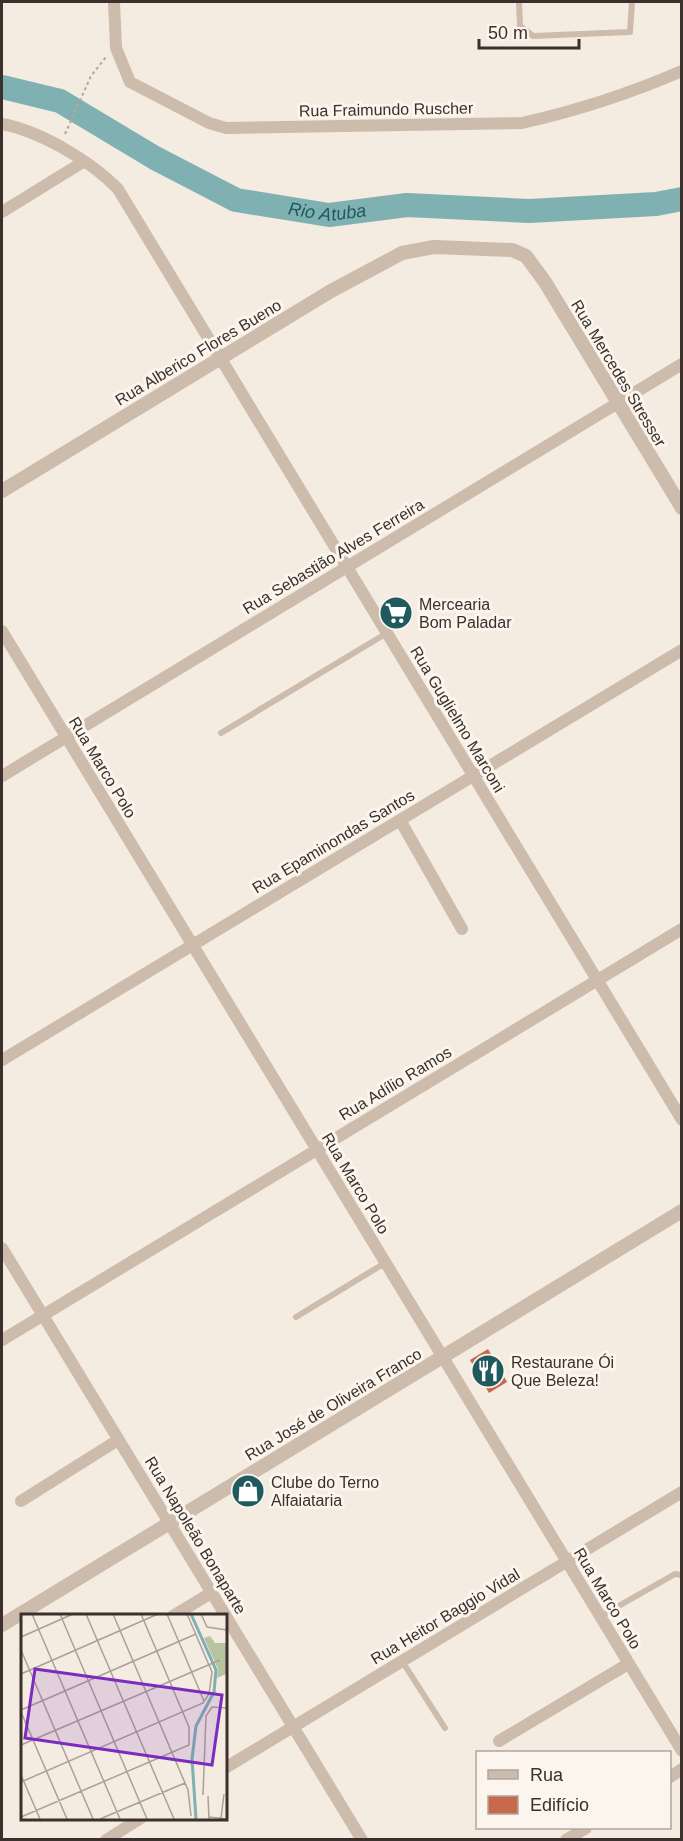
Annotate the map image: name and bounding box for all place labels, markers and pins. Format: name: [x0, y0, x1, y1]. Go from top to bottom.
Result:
supermarket icon: Mercearia Bom Paladar: [378, 595, 414, 631]
place label: Mercearia Bom Paladar: [419, 596, 512, 631]
restaurant icon: Restaurane Ói Que Beleza!: [470, 1353, 506, 1389]
place label: Restaurane Ói Que Beleza!: [511, 1353, 614, 1389]
shop icon: Clube do Terno Alfaiataria: [230, 1473, 266, 1509]
place label: Clube do Terno Alfaiataria: [271, 1474, 379, 1509]

